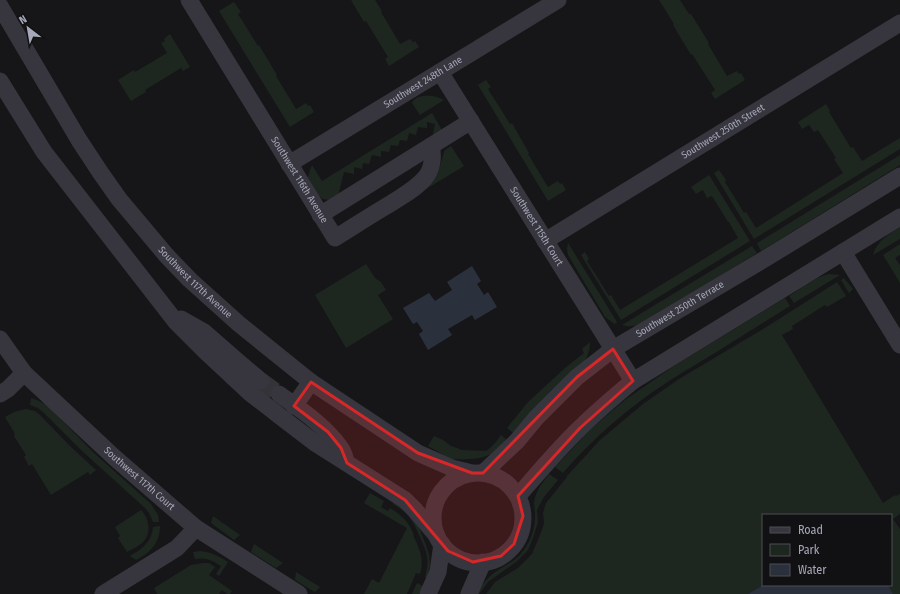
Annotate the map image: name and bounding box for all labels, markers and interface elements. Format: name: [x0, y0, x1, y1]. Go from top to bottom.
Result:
north arrow: [8, 8, 48, 48]
text: N: [17, 13, 29, 27]
street label: Southwest 248th Lane: [382, 54, 465, 111]
street label: Southwest 250th Street: [679, 101, 767, 162]
street label: Southwest 116th Avenue: [268, 134, 330, 225]
street label: Southwest 115th Court: [507, 185, 566, 269]
street label: Southwest 117th Avenue: [156, 244, 235, 321]
street label: Southwest 250th Terrace: [634, 278, 726, 340]
street label: Southwest 117th Court: [101, 445, 178, 513]
legend: [762, 514, 892, 586]
text: Road: [798, 523, 823, 537]
text: Park: [798, 543, 820, 557]
text: Water: [798, 563, 827, 577]

